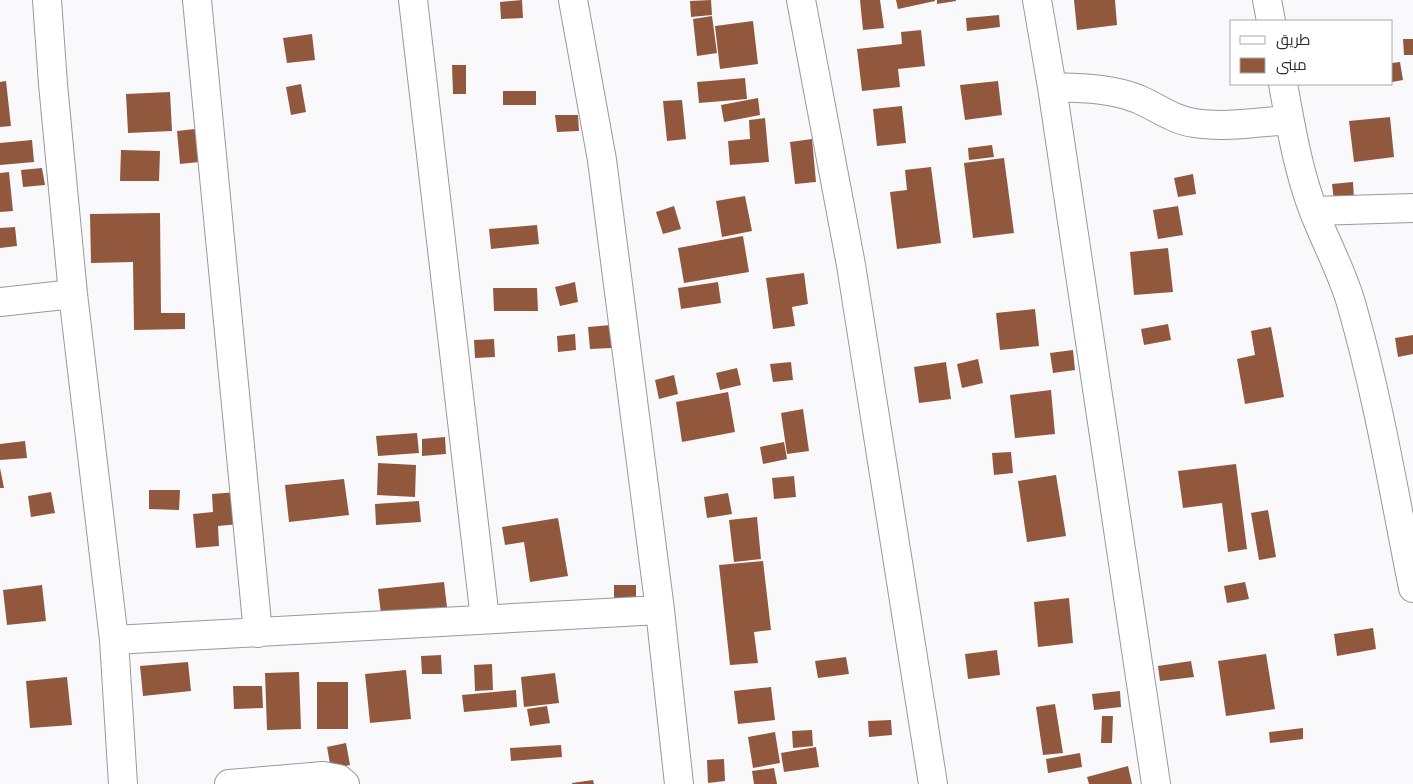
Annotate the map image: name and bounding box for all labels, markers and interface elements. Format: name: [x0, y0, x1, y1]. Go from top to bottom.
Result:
legend: [1230, 20, 1393, 85]
text: طريق: [1276, 32, 1310, 51]
text: مبنى: [1276, 57, 1307, 76]

